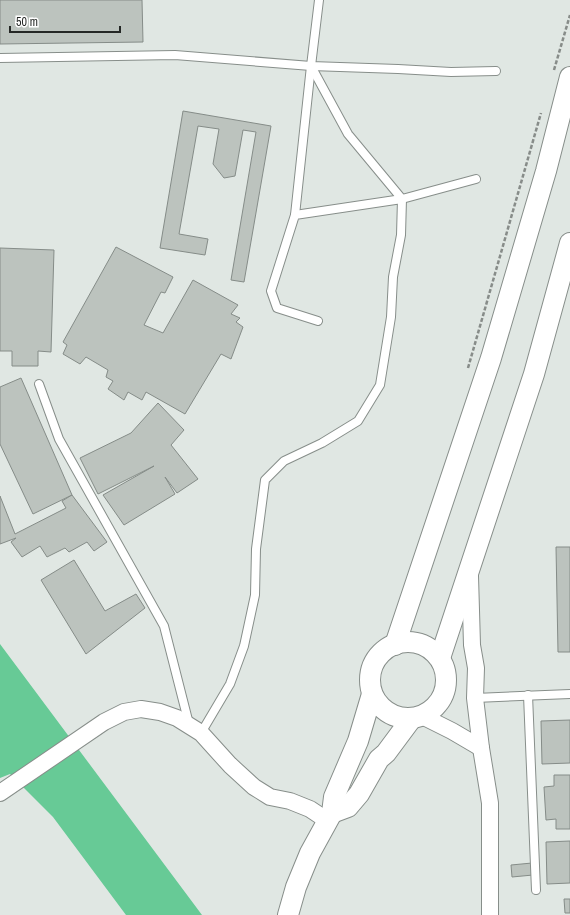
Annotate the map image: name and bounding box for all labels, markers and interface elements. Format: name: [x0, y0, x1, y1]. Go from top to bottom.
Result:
scale bar: [10, 8, 120, 34]
text: 50 m: [16, 14, 38, 30]

